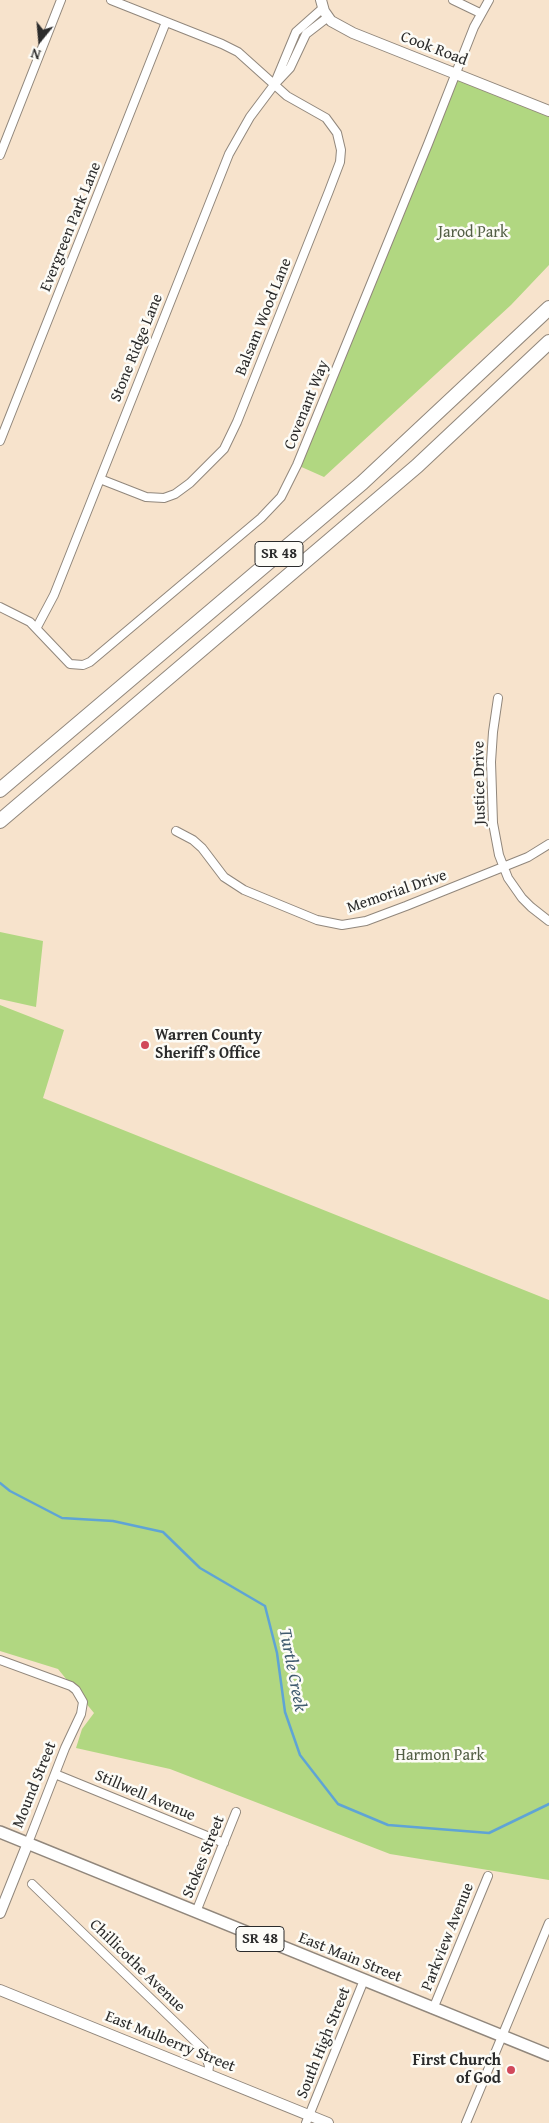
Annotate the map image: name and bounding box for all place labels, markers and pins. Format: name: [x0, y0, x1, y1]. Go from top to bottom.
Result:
place label: Warren County Sheriff’s Office: [155, 1026, 262, 1064]
marker: Warren County Sheriff’s Office: [139, 1039, 151, 1051]
place label: First Church of God: [413, 2051, 501, 2089]
marker: First Church of God: [505, 2064, 517, 2076]

